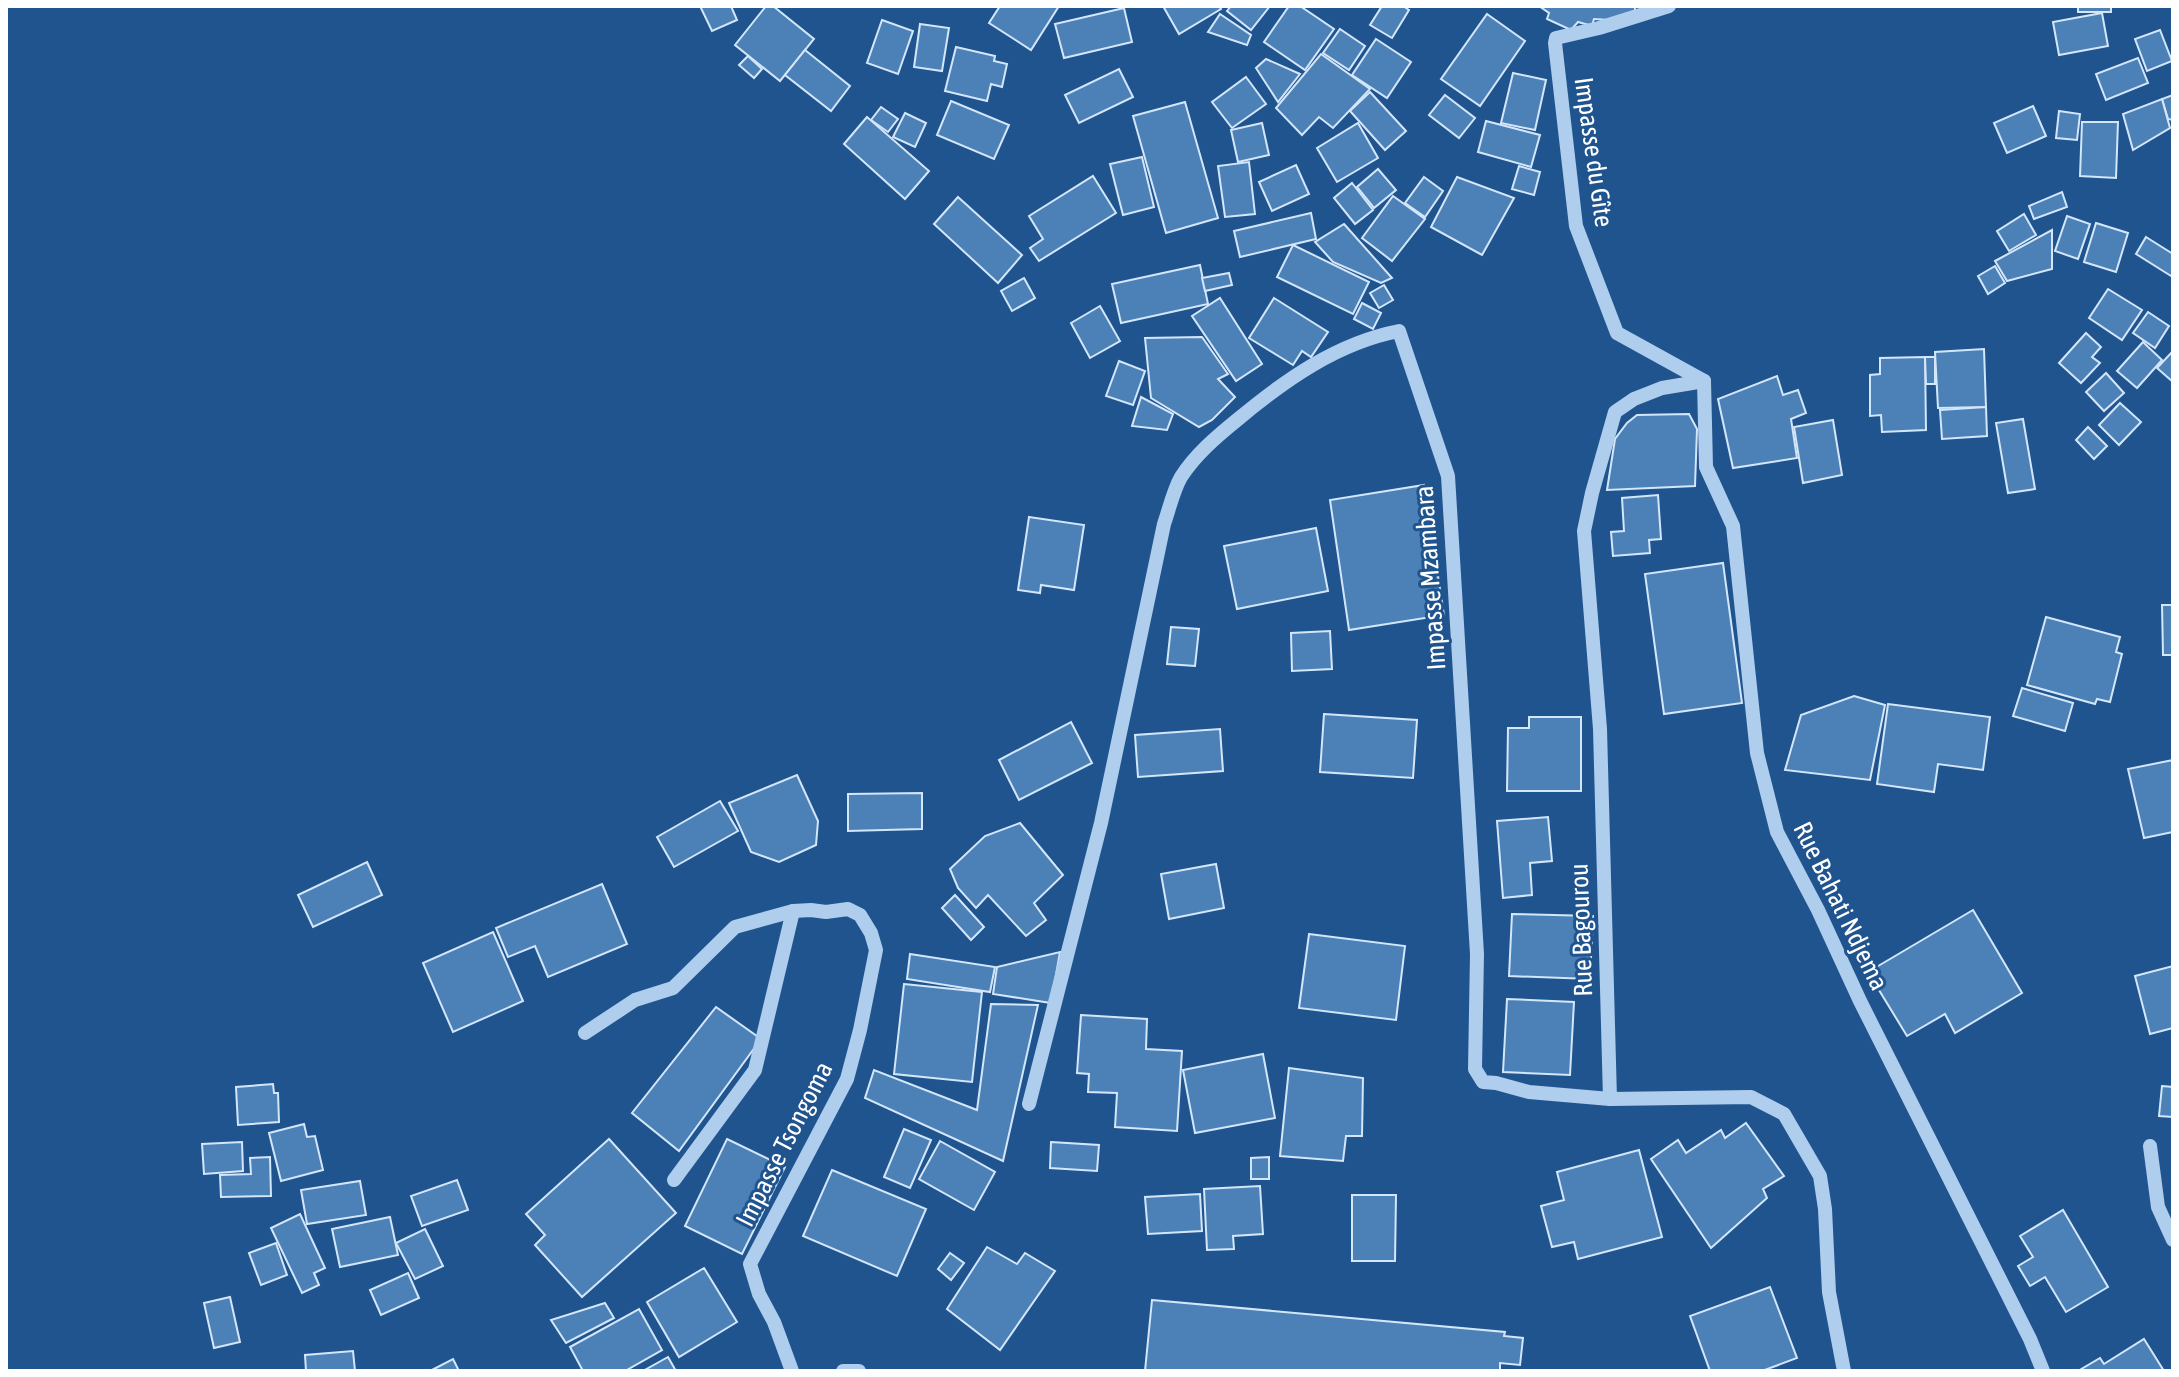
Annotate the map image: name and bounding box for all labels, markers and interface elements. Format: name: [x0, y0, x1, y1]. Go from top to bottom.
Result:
street label: Impasse du Gîte: [1569, 75, 1619, 229]
street label: Impasse Mzambara: [1409, 485, 1451, 671]
street label: Rue Bahati Ndjema: [1787, 817, 1895, 995]
street label: Rue Bagourou: [1564, 863, 1598, 997]
street label: Impasse Tsongoma: [730, 1057, 838, 1231]

